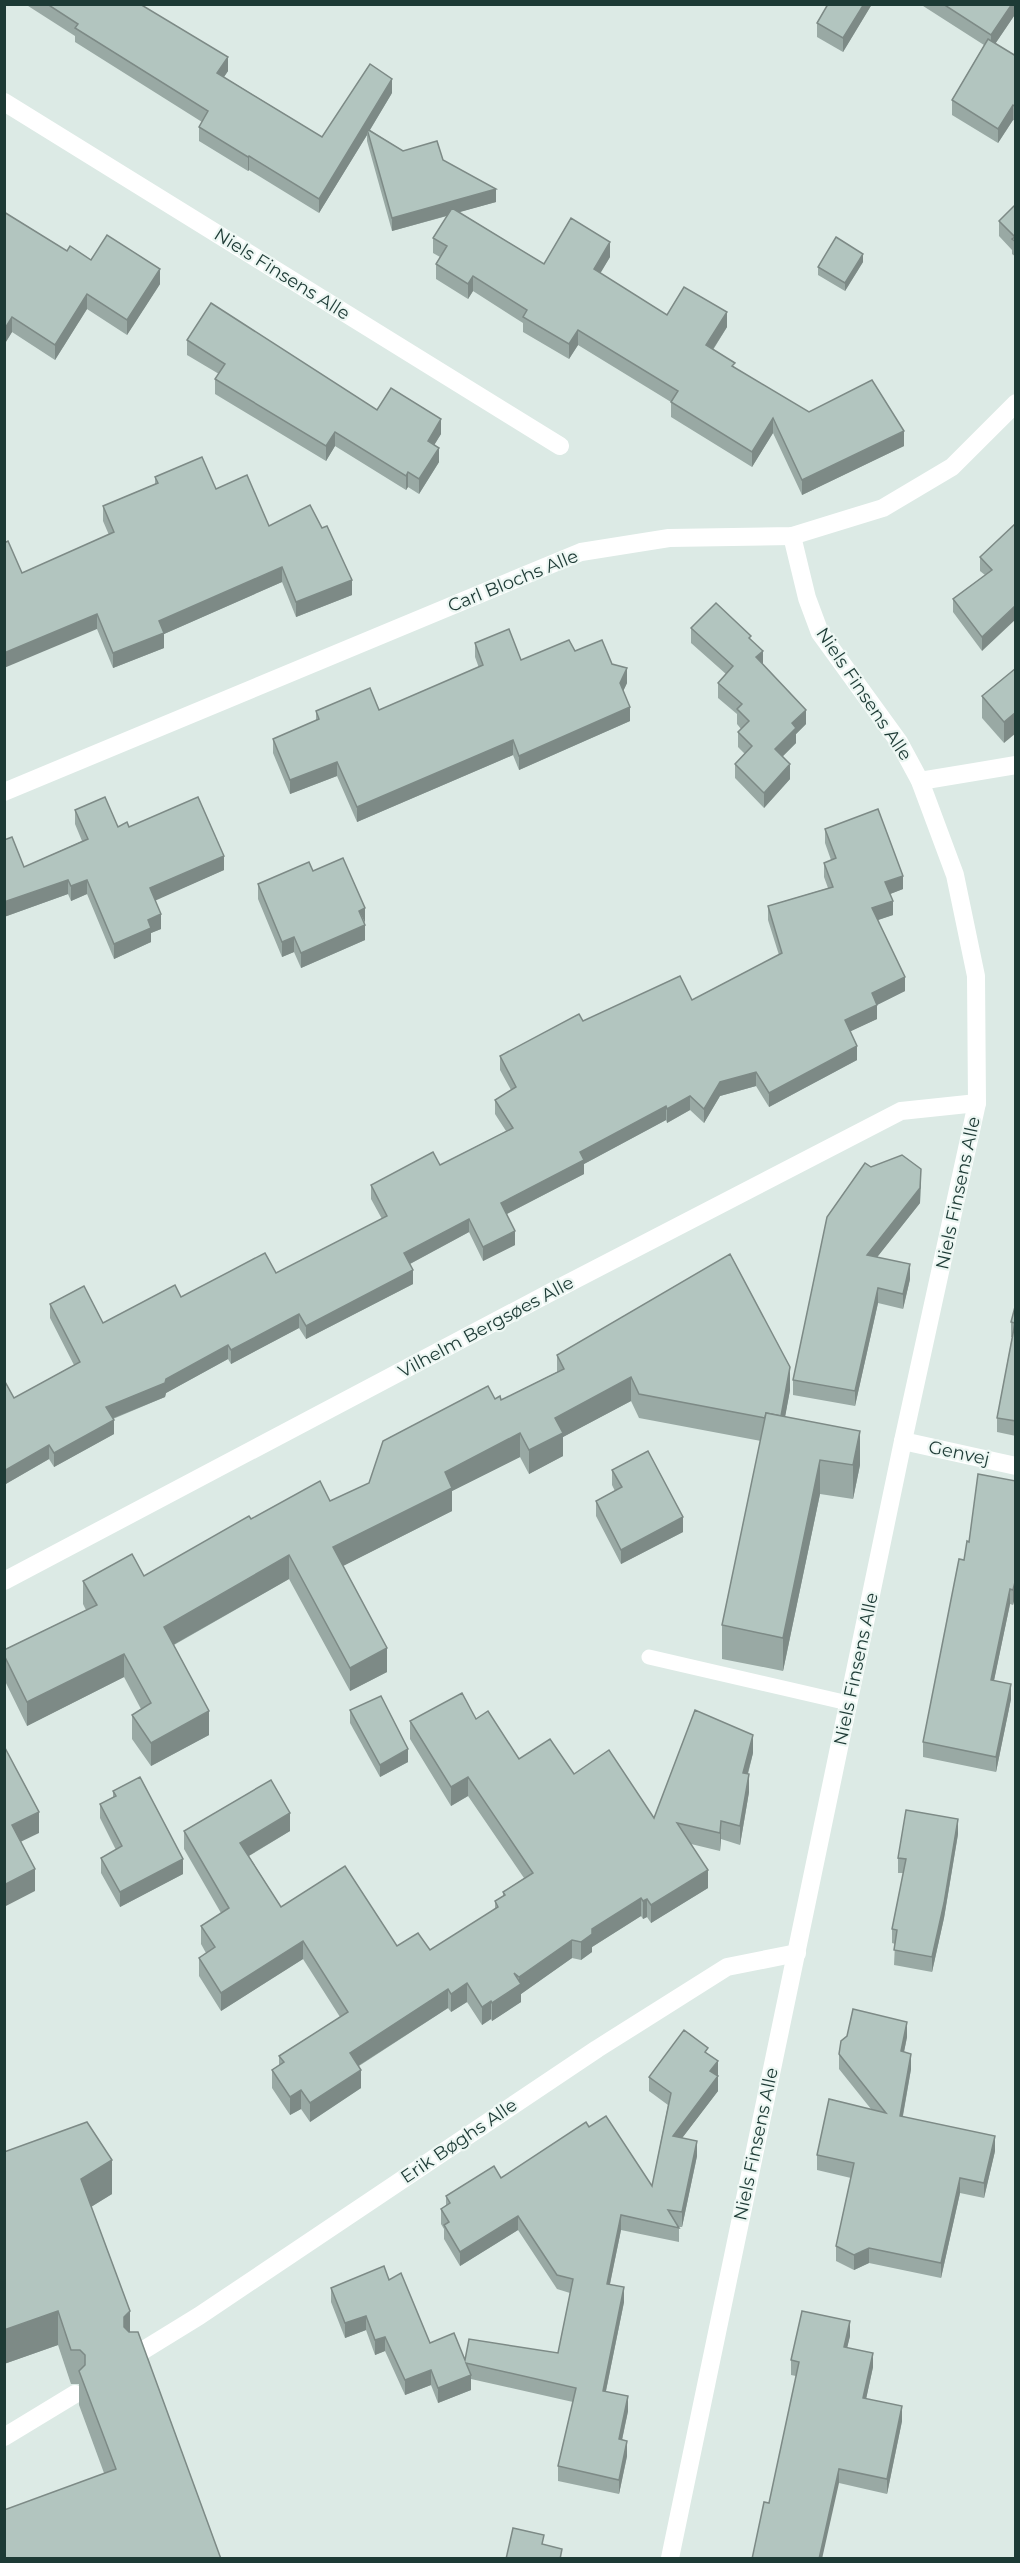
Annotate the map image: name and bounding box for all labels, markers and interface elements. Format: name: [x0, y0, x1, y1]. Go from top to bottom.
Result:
street label: Niels Finsens Alle: [210, 223, 354, 325]
street label: Carl Blochs Alle: [445, 545, 582, 617]
street label: Niels Finsens Alle: [811, 623, 917, 765]
street label: Niels Finsens Alle: [931, 1114, 985, 1272]
street label: Vilhelm Bergsøes Alle: [395, 1271, 577, 1383]
street label: Genvej: [926, 1436, 992, 1470]
street label: Niels Finsens Alle: [829, 1590, 883, 1748]
street label: Niels Finsens Alle: [729, 2065, 783, 2223]
street label: Erik Bøghs Alle: [397, 2094, 522, 2188]

